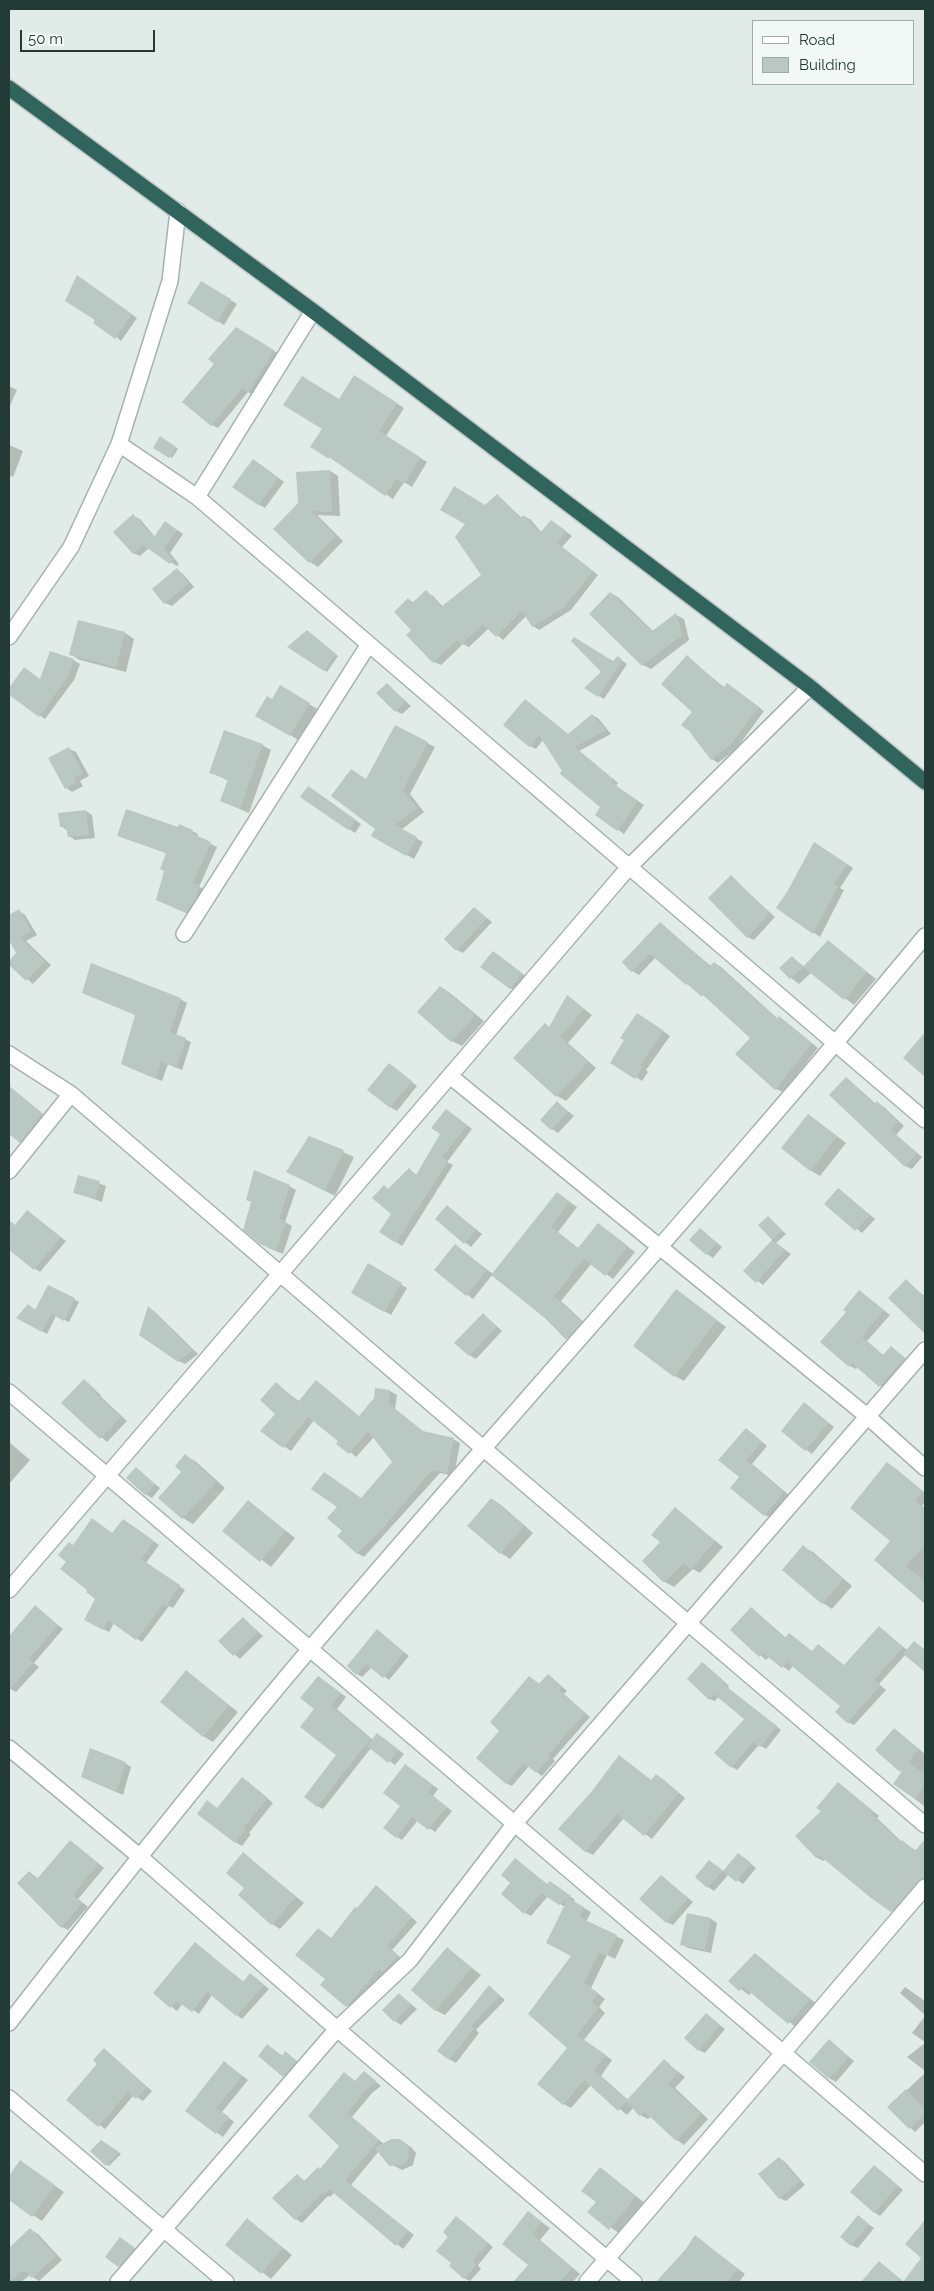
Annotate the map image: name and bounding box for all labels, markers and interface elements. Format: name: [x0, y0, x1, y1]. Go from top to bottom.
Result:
scale bar: [22, 20, 158, 52]
legend: [752, 20, 914, 85]
text: 50 m: [28, 30, 63, 48]
text: Road: [799, 31, 835, 49]
text: Building: [799, 56, 856, 74]

